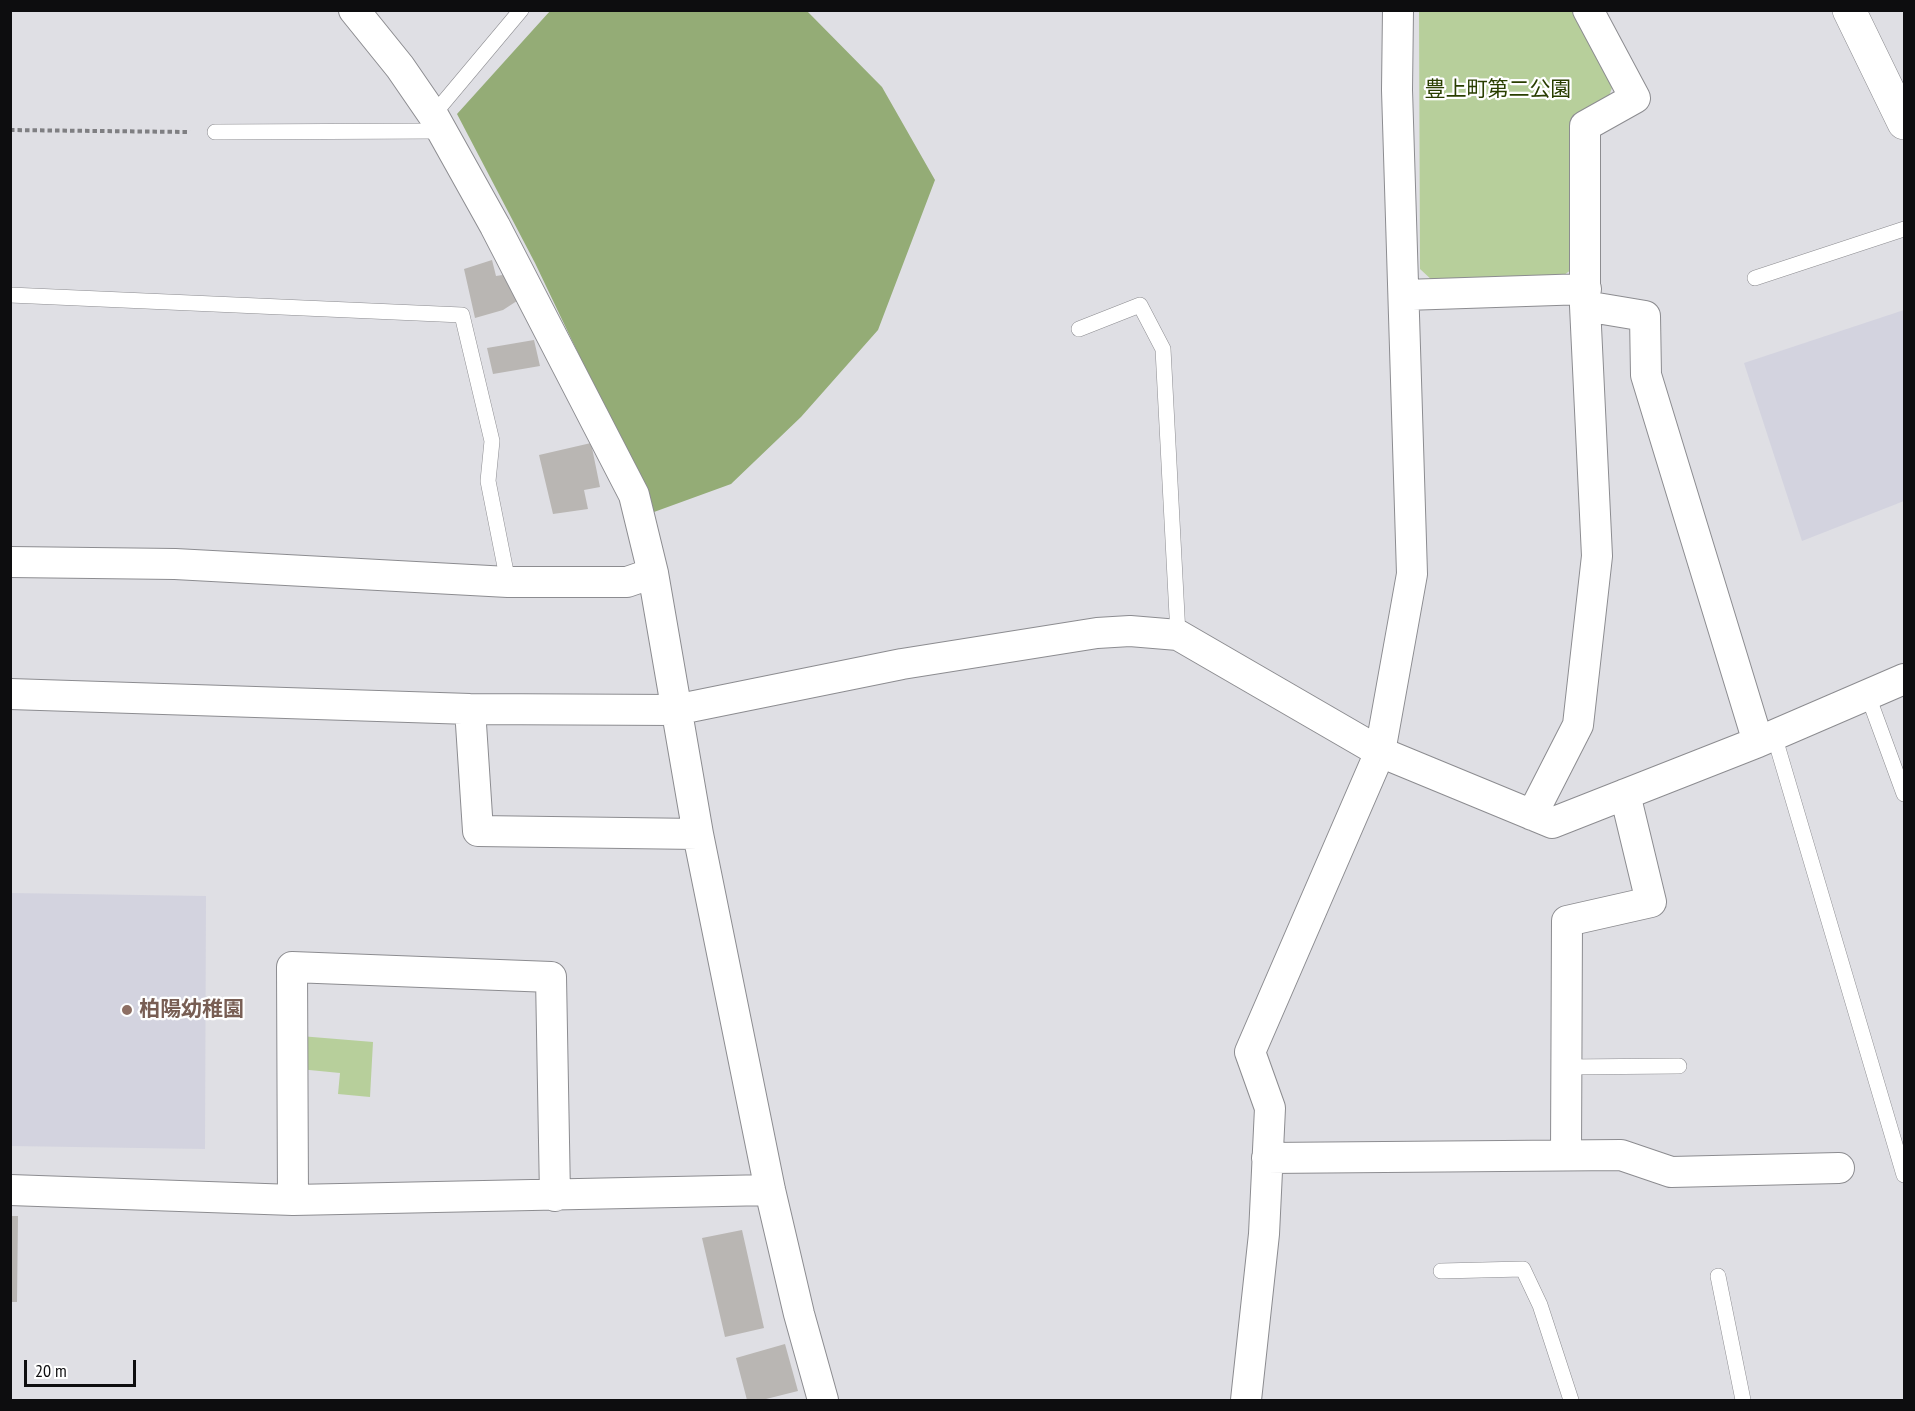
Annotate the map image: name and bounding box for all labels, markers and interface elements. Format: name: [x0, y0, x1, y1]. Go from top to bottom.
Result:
park label: 豊上町第二公園: [1425, 77, 1571, 103]
place label: 柏陽幼稚園: [139, 997, 244, 1023]
marker: 柏陽幼稚園: [120, 1003, 134, 1017]
scale bar: [27, 1348, 140, 1386]
text: 20 m: [35, 1359, 67, 1382]

